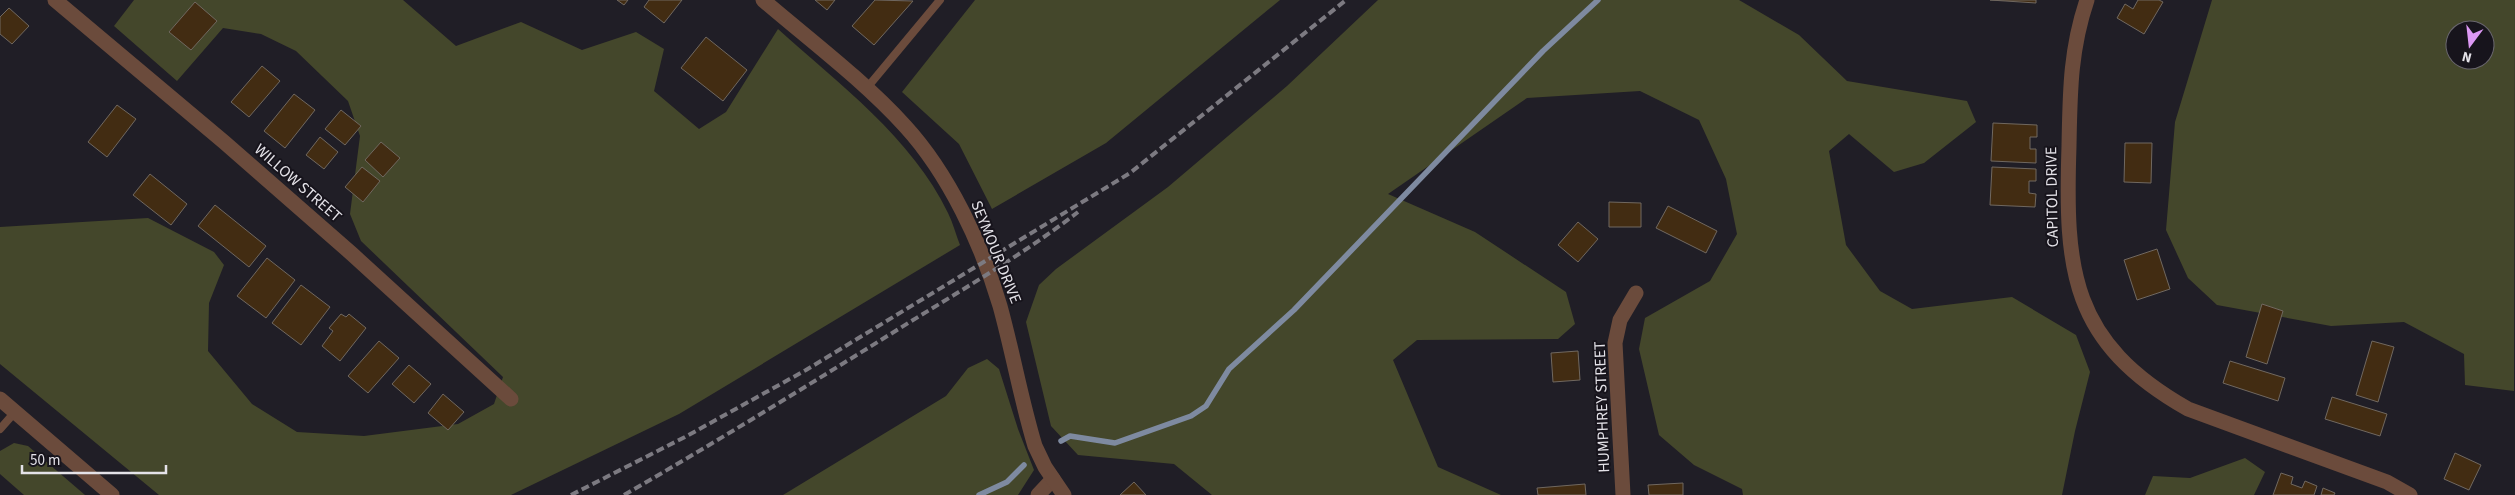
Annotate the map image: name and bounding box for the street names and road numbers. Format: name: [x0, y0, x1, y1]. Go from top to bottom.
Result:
street label: WILLOW STREET: [249, 139, 347, 228]
street label: CAPITOL DRIVE: [2040, 146, 2064, 248]
street label: SEYMOUR DRIVE: [965, 197, 1027, 307]
street label: HUMPHREY STREET: [1589, 340, 1615, 473]

